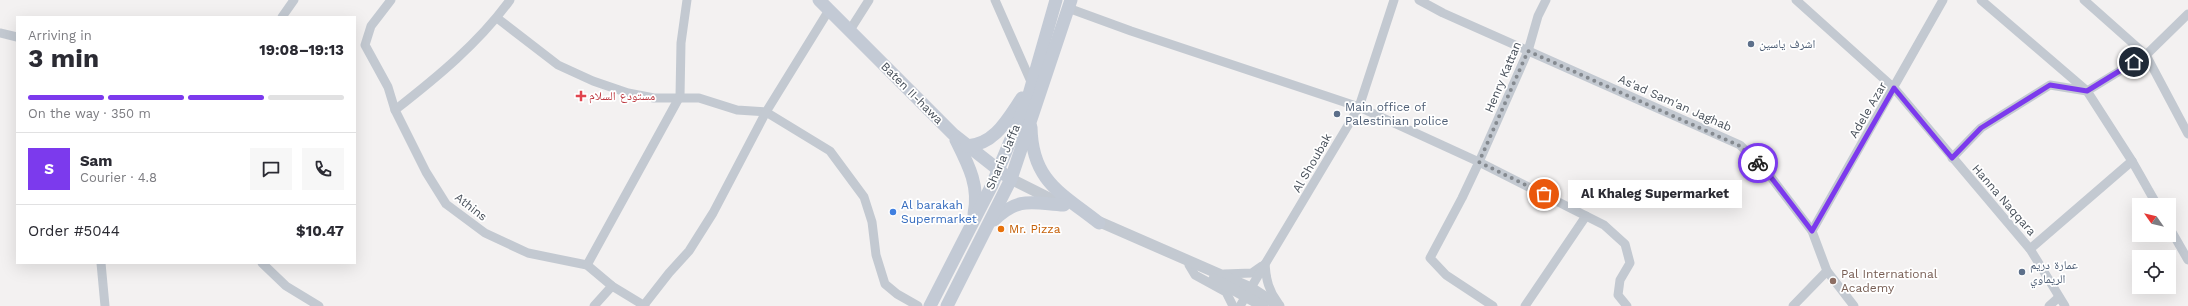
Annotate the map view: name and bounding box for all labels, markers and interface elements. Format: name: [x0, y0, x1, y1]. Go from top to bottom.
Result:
text: Arriving in: [28, 28, 92, 43]
place label: اشرف ياسين: [1759, 37, 1815, 51]
street label: Henry Kattan: [1482, 39, 1524, 115]
marker: اشرف ياسين: [1746, 39, 1756, 49]
text: 19:08–19:13: [259, 41, 344, 59]
text: 3 min: [28, 43, 99, 73]
pin: [2117, 45, 2151, 79]
icon: home: [2123, 51, 2145, 73]
street label: Baten II-hawa: [878, 59, 946, 127]
street label: As'ad Sam'an Jaghab: [1616, 72, 1734, 134]
street label: Adele Azar: [1846, 79, 1890, 141]
place label: مستودع السلام: [589, 89, 655, 104]
marker: مستودع السلام: [576, 91, 586, 101]
place label: Main office of Palestinian police: [1345, 100, 1448, 128]
text: On the way · 350 m: [28, 106, 151, 121]
marker: Main office of Palestinian police: [1332, 109, 1342, 119]
street label: Sharia Jaffa: [983, 122, 1023, 192]
street label: Al Shoubak: [1289, 131, 1335, 195]
courier: [1738, 143, 1778, 183]
button: chat: [250, 148, 292, 190]
button: phone: [302, 148, 344, 190]
text: Sam: [80, 152, 112, 170]
icon: bike: [1747, 152, 1769, 174]
text: S: [44, 160, 54, 178]
street label: Hanna Naqqara: [1969, 161, 2039, 239]
text: Courier · 4.8: [80, 170, 157, 185]
pin: [1527, 177, 1561, 211]
callout: Al Khaleg Supermarket: [1568, 180, 1742, 208]
icon: bag: [1533, 183, 1555, 205]
text: Al Khaleg Supermarket: [1581, 186, 1729, 201]
street label: Athins: [452, 190, 490, 224]
place label: Al barakah Supermarket: [901, 198, 977, 226]
north arrow: [2132, 198, 2176, 242]
map controls: [2132, 198, 2176, 294]
marker: Al barakah Supermarket: [888, 207, 898, 217]
text: Order #5044: [28, 222, 120, 240]
text: $10.47: [296, 222, 344, 240]
place label: Mr. Pizza: [1009, 222, 1061, 236]
marker: Mr. Pizza: [996, 224, 1006, 234]
button: locate: [2132, 250, 2176, 294]
place label: عمارة دريم الريماوي: [2030, 258, 2078, 289]
place label: Pal International Academy: [1841, 267, 1938, 295]
marker: عمارة دريم الريماوي: [2017, 267, 2027, 277]
marker: Pal International Academy: [1828, 276, 1838, 286]

